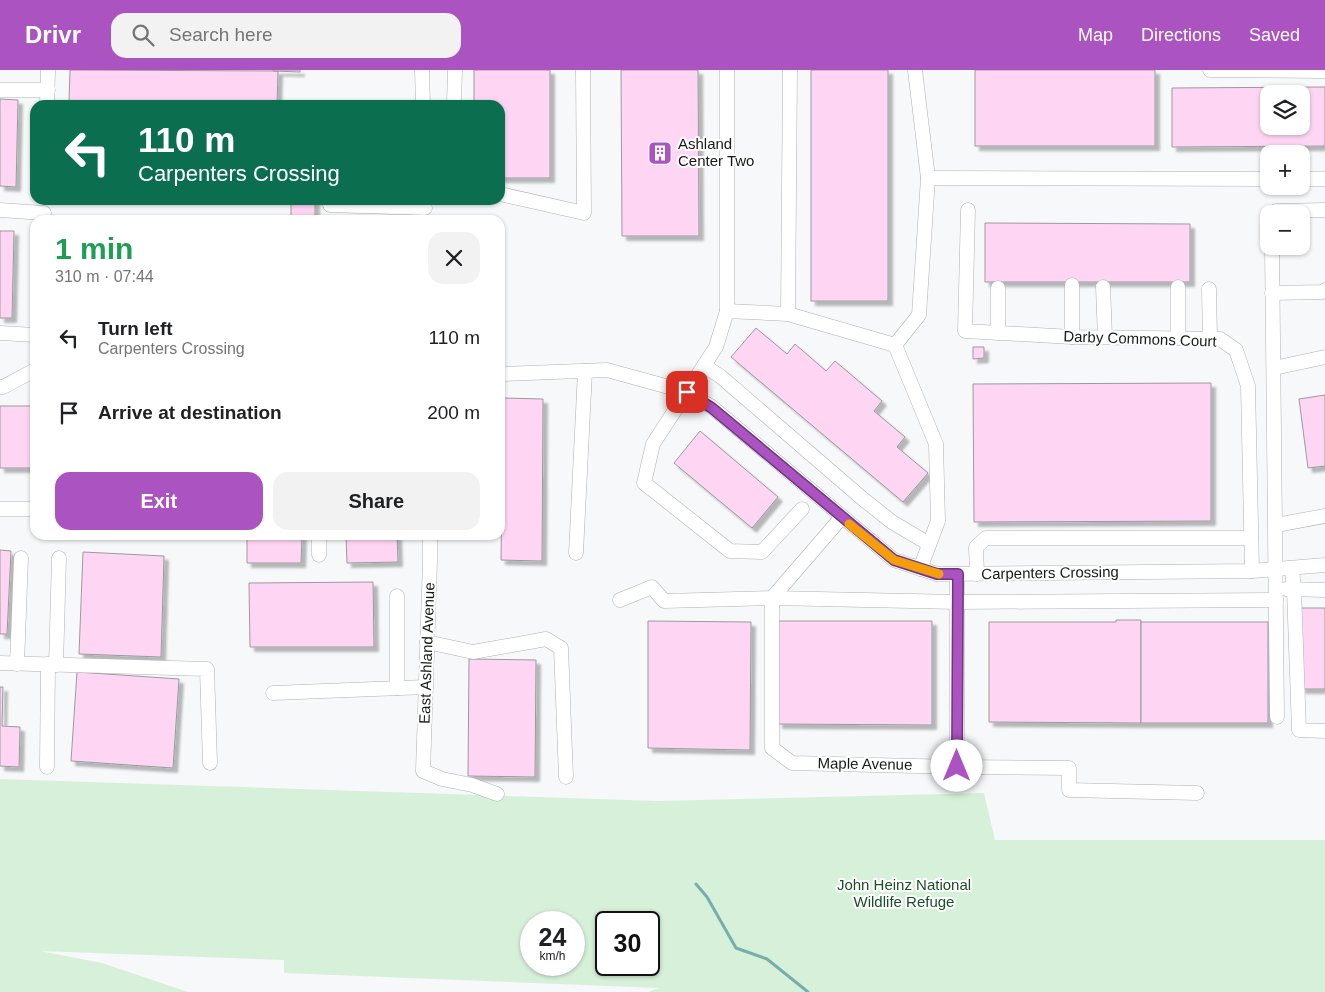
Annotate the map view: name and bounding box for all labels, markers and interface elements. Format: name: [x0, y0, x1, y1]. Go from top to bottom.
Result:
search box: [111, 13, 461, 58]
text: Drivr: [25, 21, 81, 48]
icon: search: [129, 21, 157, 49]
text: Search here: [169, 24, 273, 45]
text: Map: [1078, 25, 1113, 45]
text: Directions: [1141, 25, 1221, 45]
text: Saved: [1249, 25, 1300, 45]
map controls: [1260, 85, 1310, 255]
button: layers: [1260, 85, 1310, 135]
icon: left: [55, 120, 120, 185]
text: 110 m: [138, 120, 235, 159]
place label: Ashland Center Two: [678, 135, 754, 169]
building icon: Ashland Center Two: [647, 140, 673, 166]
button: +: [1260, 145, 1310, 195]
text: Carpenters Crossing: [138, 161, 340, 186]
button: −: [1260, 205, 1310, 255]
text: 1 min: [55, 232, 133, 265]
button: close: [428, 232, 480, 284]
text: 310 m · 07:44: [55, 268, 154, 285]
text: Turn left: [98, 318, 173, 339]
icon: left: [55, 324, 83, 352]
text: 110 m: [429, 327, 480, 348]
street label: Darby Commons Court: [1063, 327, 1218, 350]
text: Carpenters Crossing: [98, 340, 245, 357]
pin: [666, 371, 708, 413]
icon: arrive: [673, 378, 701, 406]
icon: arrive: [55, 399, 83, 427]
text: Arrive at destination: [98, 402, 282, 423]
text: 200 m: [427, 402, 480, 423]
button: Exit: [55, 472, 263, 530]
button: Share: [273, 472, 480, 530]
street label: Carpenters Crossing: [981, 563, 1119, 582]
street label: East Ashland Avenue: [416, 582, 437, 724]
position arrow: [930, 739, 982, 791]
street label: Maple Avenue: [817, 754, 913, 773]
park label: John Heinz National Wildlife Refuge: [837, 876, 971, 910]
speed limit sign: 30: [595, 911, 660, 976]
text: 24: [539, 923, 566, 951]
text: km/h: [539, 949, 566, 963]

